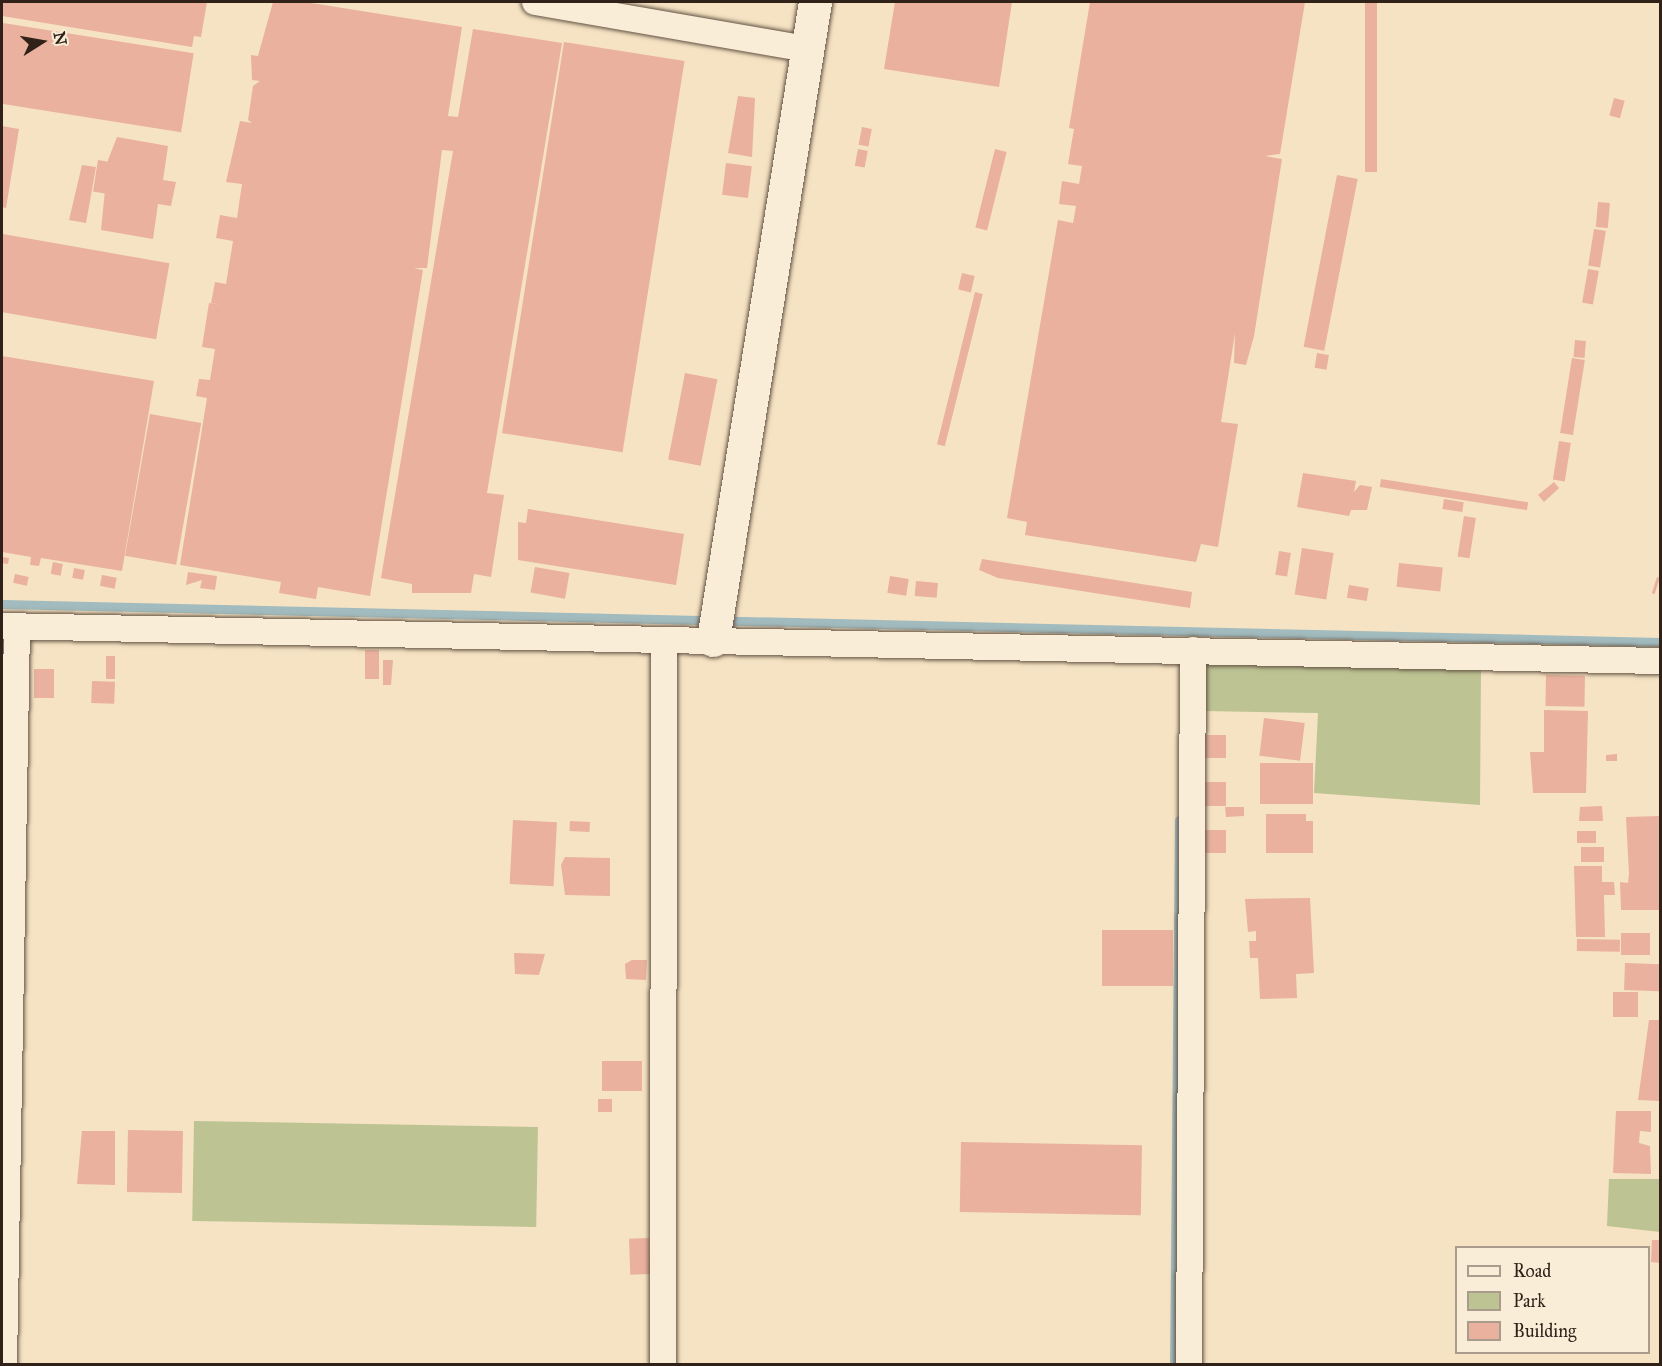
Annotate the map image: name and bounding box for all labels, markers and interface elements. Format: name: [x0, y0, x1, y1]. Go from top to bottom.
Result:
north arrow: [12, 12, 72, 72]
text: N: [50, 30, 71, 47]
legend: [1455, 1246, 1650, 1354]
text: Road: [1513, 1260, 1551, 1282]
text: Park: [1513, 1290, 1546, 1312]
text: Building: [1513, 1320, 1576, 1342]

